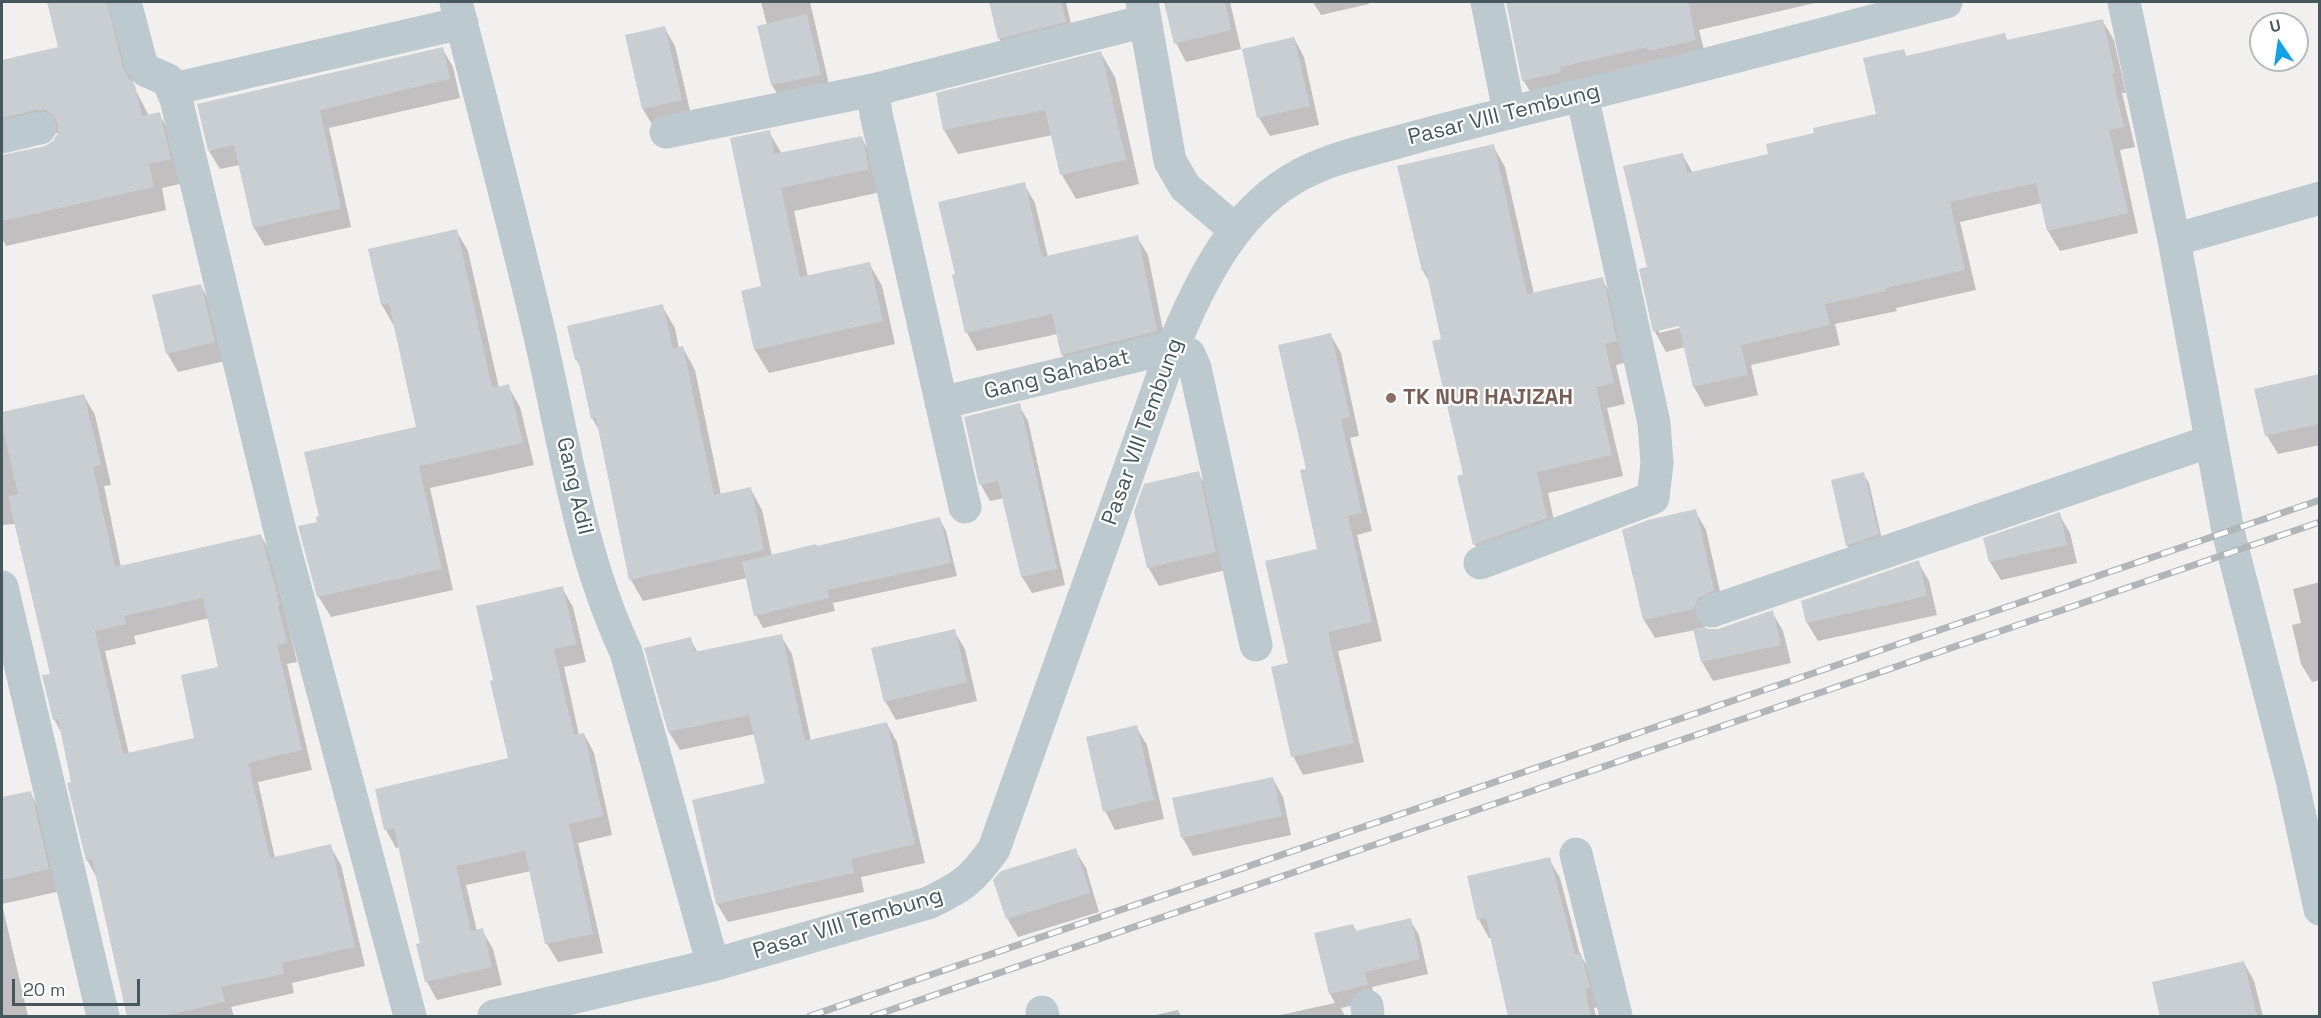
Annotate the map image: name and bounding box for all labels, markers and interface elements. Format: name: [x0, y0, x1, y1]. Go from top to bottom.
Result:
north arrow: [2249, 12, 2309, 72]
text: U: [2268, 14, 2283, 37]
street label: Pasar VIII Tembung: [1405, 78, 1603, 152]
street label: Pasar VIII Tembung: [1097, 335, 1189, 529]
street label: Gang Sahabat: [982, 344, 1132, 406]
place label: TK NUR HAJIZAH: [1403, 385, 1573, 411]
marker: TK NUR HAJIZAH: [1384, 391, 1398, 405]
street label: Gang Adil: [550, 435, 598, 537]
street label: Pasar VIII Tembung: [750, 883, 946, 965]
scale bar: [15, 967, 142, 1005]
text: 20 m: [23, 978, 66, 1001]

